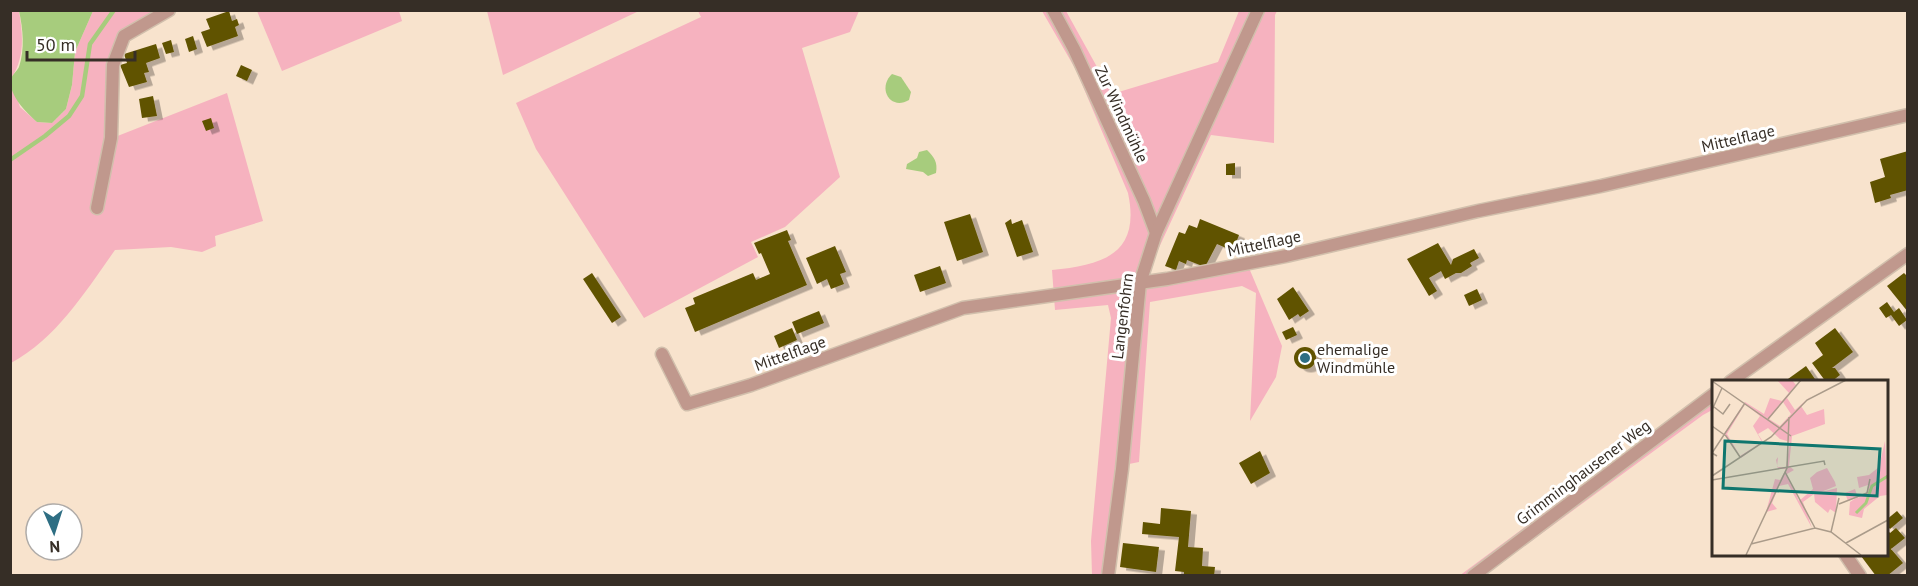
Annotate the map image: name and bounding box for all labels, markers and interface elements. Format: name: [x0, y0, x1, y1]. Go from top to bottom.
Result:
scale bar: [27, 24, 135, 62]
text: 50 m: [36, 33, 75, 56]
street label: Zur Windmühle: [1091, 62, 1153, 166]
street label: Mittelflage: [1700, 120, 1776, 156]
street label: Mittelflage: [1226, 225, 1302, 261]
street label: Langenfohrn: [1107, 272, 1137, 360]
street label: Mittelflage: [752, 331, 828, 375]
place label: ehemalige Windmühle: [1317, 339, 1395, 377]
marker: ehemalige Windmühle: [1298, 351, 1312, 365]
inset map: [1712, 380, 1888, 556]
street label: Grimminghausener Weg: [1512, 415, 1654, 529]
north arrow: [24, 502, 84, 562]
text: N: [49, 537, 61, 557]

